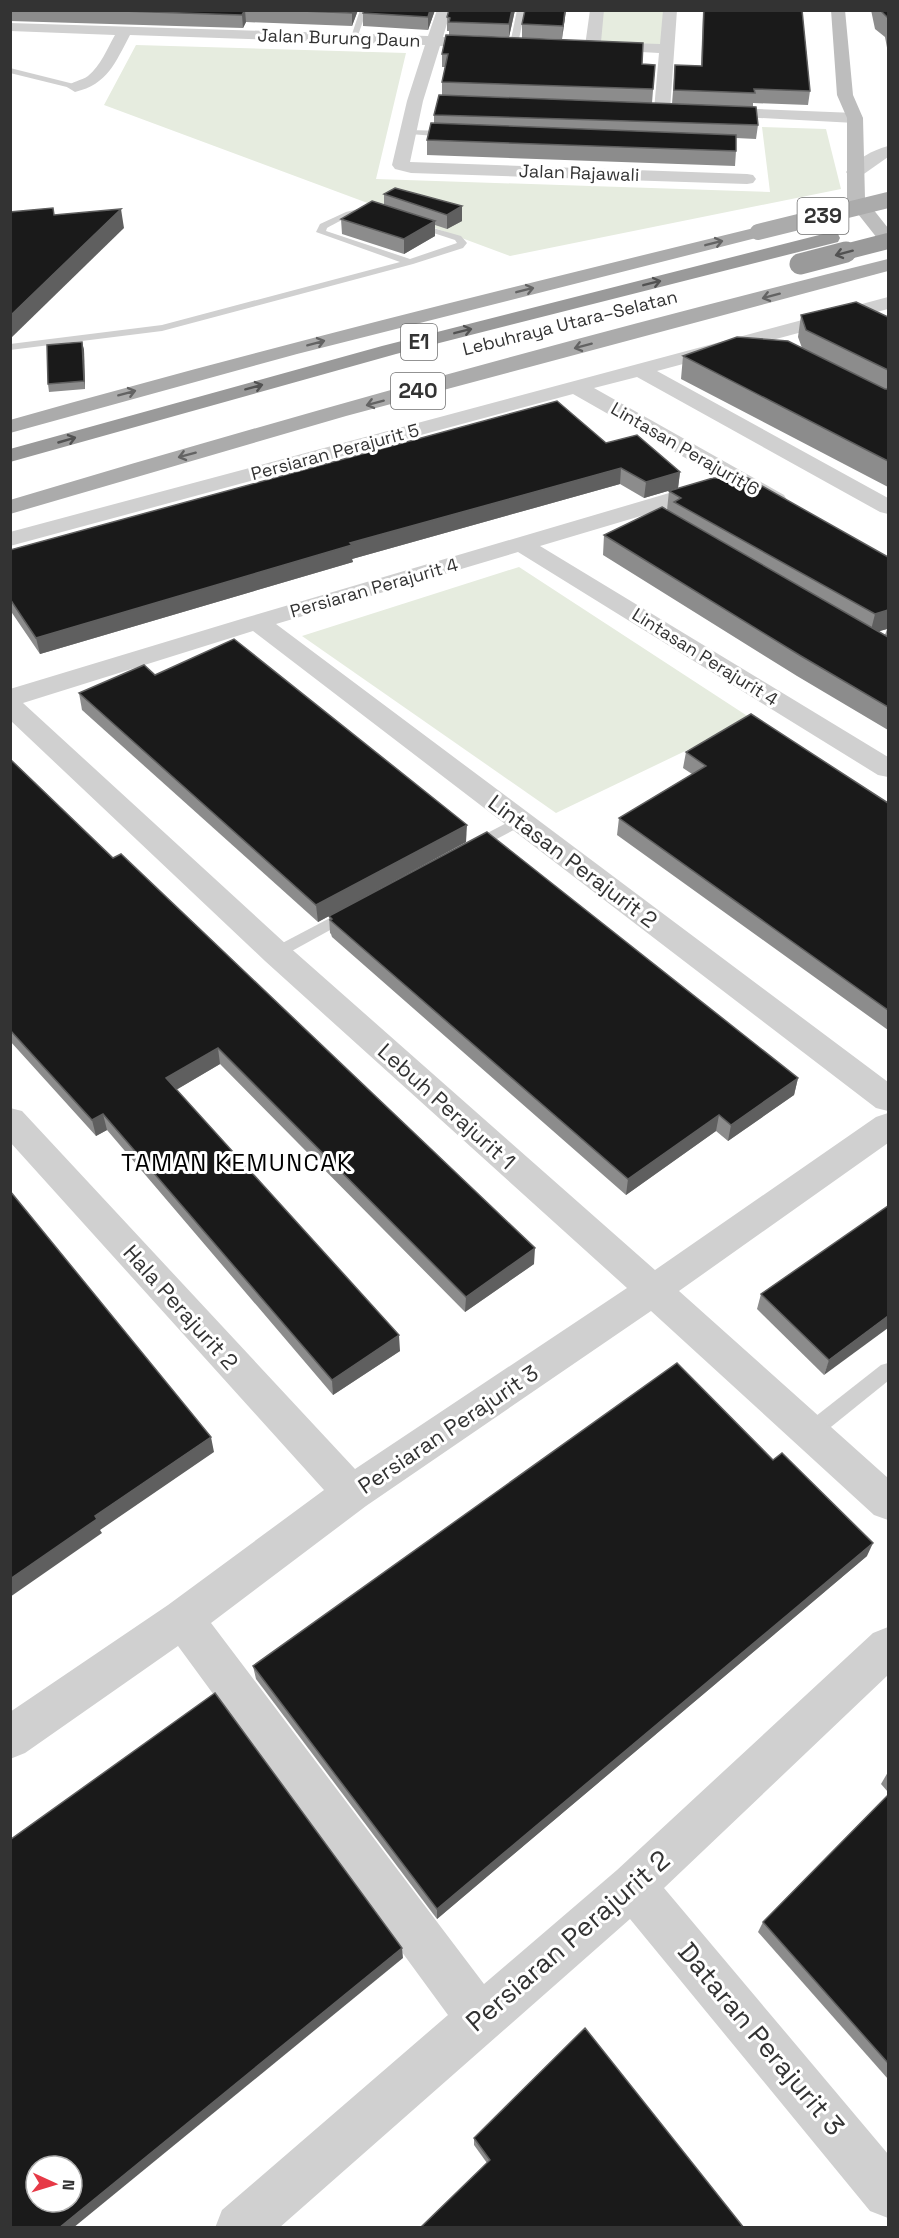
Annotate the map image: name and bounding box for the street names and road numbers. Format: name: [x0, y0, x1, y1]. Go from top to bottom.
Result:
street label: Jalan Burung Daun: [257, 23, 421, 52]
street label: Jalan Rajawali: [518, 159, 640, 186]
road number: 239: [798, 198, 848, 234]
street label: Lebuhraya Utara–Selatan: [460, 285, 680, 360]
road number: E1: [401, 324, 437, 360]
road number: 240: [391, 373, 445, 409]
street label: Lintasan Perajurit 6: [607, 397, 764, 500]
street label: Persiaran Perajurit 5: [248, 418, 421, 485]
street label: Persiaran Perajurit 4: [287, 553, 460, 622]
street label: Lintasan Perajurit 4: [628, 602, 783, 711]
street label: Lintasan Perajurit 2: [483, 788, 663, 934]
street label: Lebuh Perajurit 1: [372, 1037, 522, 1175]
street label: Hala Perajurit 2: [117, 1239, 245, 1375]
street label: Persiaran Perajurit 3: [353, 1358, 543, 1500]
street label: Persiaran Perajurit 2: [458, 1842, 677, 2039]
street label: Dataran Perajurit 3: [670, 1935, 853, 2143]

